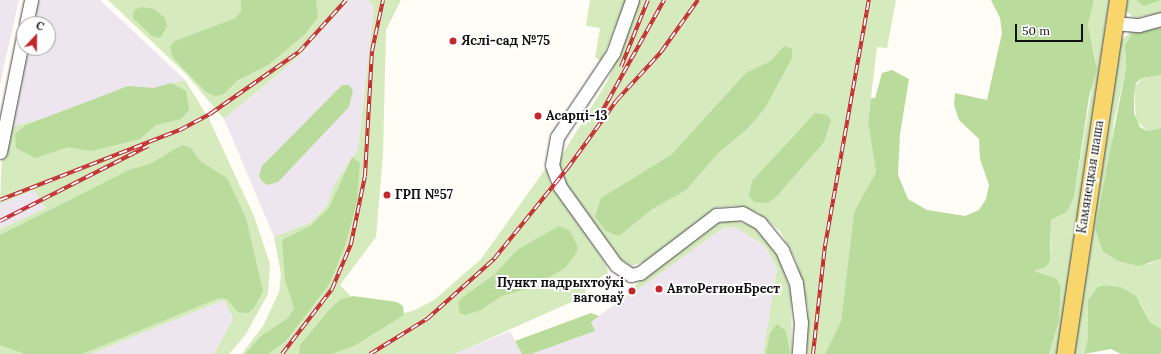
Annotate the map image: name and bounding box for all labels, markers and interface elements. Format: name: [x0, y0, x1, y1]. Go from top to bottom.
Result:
north arrow: [16, 16, 56, 56]
scale bar: [1017, 16, 1085, 42]
text: С: [34, 18, 46, 34]
text: 50 m: [1022, 23, 1050, 38]
place label: Яслі-сад №75: [461, 33, 550, 49]
marker: Яслі-сад №75: [448, 36, 458, 46]
place label: Асарці-13: [546, 108, 608, 124]
marker: Асарці-13: [533, 111, 543, 121]
street label: Камянецкая шаша: [1074, 119, 1108, 235]
place label: ГРП №57: [395, 187, 453, 203]
marker: ГРП №57: [382, 190, 392, 200]
place label: Пункт падрыхтоўкі вагонаў: [497, 276, 624, 307]
place label: АвтоРегионБрест: [667, 281, 780, 297]
marker: АвтоРегионБрест: [654, 284, 664, 294]
marker: Пункт падрыхтоўкі вагонаў: [627, 286, 637, 296]

